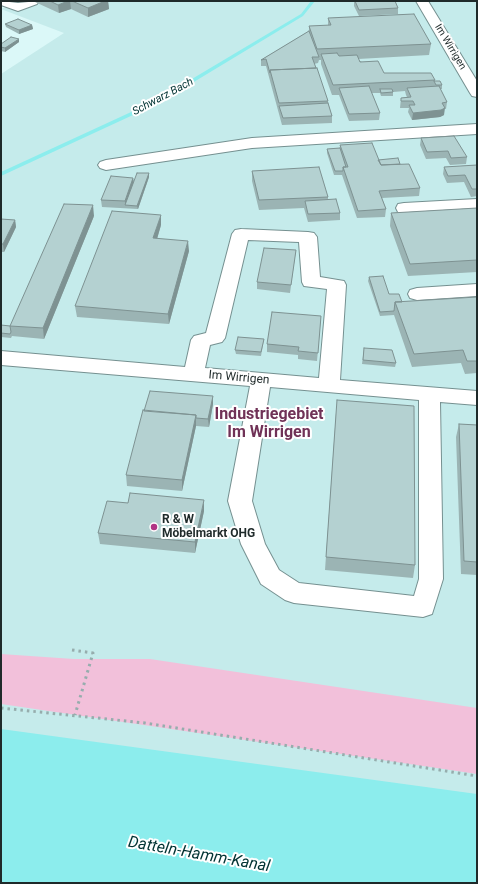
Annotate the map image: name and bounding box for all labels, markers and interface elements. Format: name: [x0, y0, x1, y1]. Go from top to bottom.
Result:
street label: Im Wirrigen: [432, 22, 468, 72]
water label: Schwarz Bach: [130, 75, 196, 119]
street label: Im Wirrigen: [208, 368, 270, 388]
district label: Industriegebiet Im Wirrigen: [214, 405, 324, 443]
place label: R & W Möbelmarkt OHG: [162, 513, 255, 541]
marker: R & W Möbelmarkt OHG: [149, 522, 159, 532]
water label: Datteln-Hamm-Kanal: [127, 833, 271, 877]

